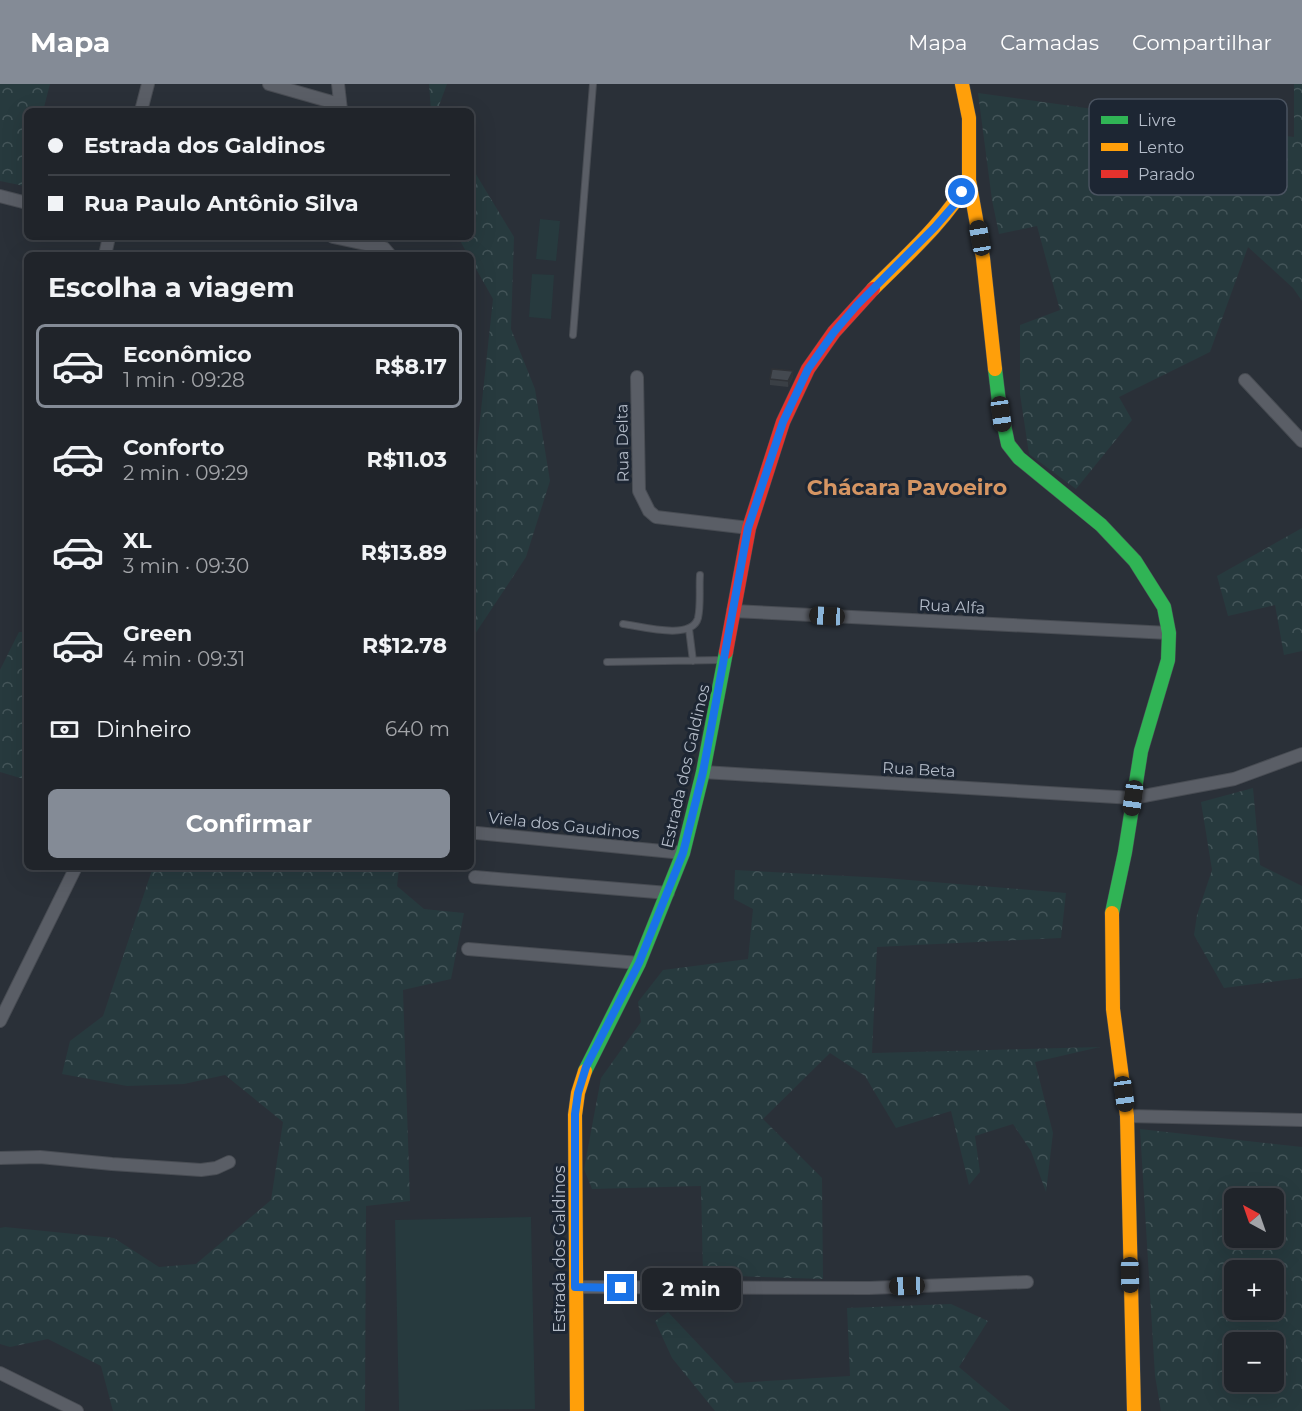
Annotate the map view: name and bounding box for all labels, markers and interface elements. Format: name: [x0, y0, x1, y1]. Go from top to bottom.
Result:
text: Mapa: [30, 25, 110, 59]
text: Mapa: [908, 30, 967, 55]
text: Camadas: [1000, 30, 1099, 55]
text: Compartilhar: [1132, 30, 1272, 55]
legend: [1089, 99, 1287, 195]
text: Livre: [1138, 111, 1176, 130]
text: Estrada dos Galdinos: [84, 132, 325, 159]
text: Lento: [1138, 138, 1184, 157]
text: Parado: [1138, 165, 1195, 184]
route start: [948, 178, 975, 205]
text: Rua Paulo Antônio Silva: [84, 190, 358, 217]
car: [968, 219, 992, 257]
text: Escolha a viagem: [48, 271, 295, 304]
icon: car: [51, 339, 105, 393]
text: Econômico: [123, 341, 252, 368]
text: R$8.17: [374, 353, 447, 380]
text: 1 min · 09:28: [123, 368, 245, 392]
car: [990, 395, 1012, 433]
street label: Rua Delta: [612, 404, 633, 482]
icon: car: [51, 432, 105, 486]
text: Conforto: [123, 434, 224, 461]
text: R$11.03: [367, 446, 447, 473]
text: 2 min · 09:29: [123, 461, 248, 485]
district label: Chácara Pavoeiro: [807, 474, 1007, 501]
icon: car: [51, 525, 105, 579]
text: XL: [123, 527, 152, 554]
text: R$13.89: [361, 539, 447, 566]
text: 3 min · 09:30: [123, 554, 249, 578]
street label: Rua Alfa: [918, 595, 986, 618]
car: [809, 606, 845, 626]
icon: car: [51, 618, 105, 672]
text: Green: [123, 620, 192, 647]
text: R$12.78: [362, 632, 447, 659]
text: 4 min · 09:31: [123, 647, 245, 671]
street label: Estrada dos Galdinos: [657, 682, 714, 850]
icon: cash: [48, 713, 81, 746]
text: Dinheiro: [96, 716, 191, 743]
text: 640 m: [385, 717, 450, 741]
street label: Rua Beta: [882, 758, 956, 781]
car: [1122, 779, 1144, 817]
button: Confirmar: [48, 789, 450, 858]
street label: Viela dos Gaudinos: [487, 808, 641, 843]
car: [1113, 1075, 1135, 1113]
street label: Estrada dos Galdinos: [550, 1165, 569, 1333]
north arrow: [1224, 1188, 1284, 1248]
map controls: [1224, 1188, 1284, 1392]
car: [1121, 1257, 1139, 1293]
button: +: [1224, 1260, 1284, 1320]
callout: 2 min: [642, 1267, 741, 1309]
route end: [607, 1274, 634, 1301]
car: [889, 1276, 925, 1296]
text: 2 min: [662, 1277, 721, 1301]
button: −: [1224, 1332, 1284, 1392]

